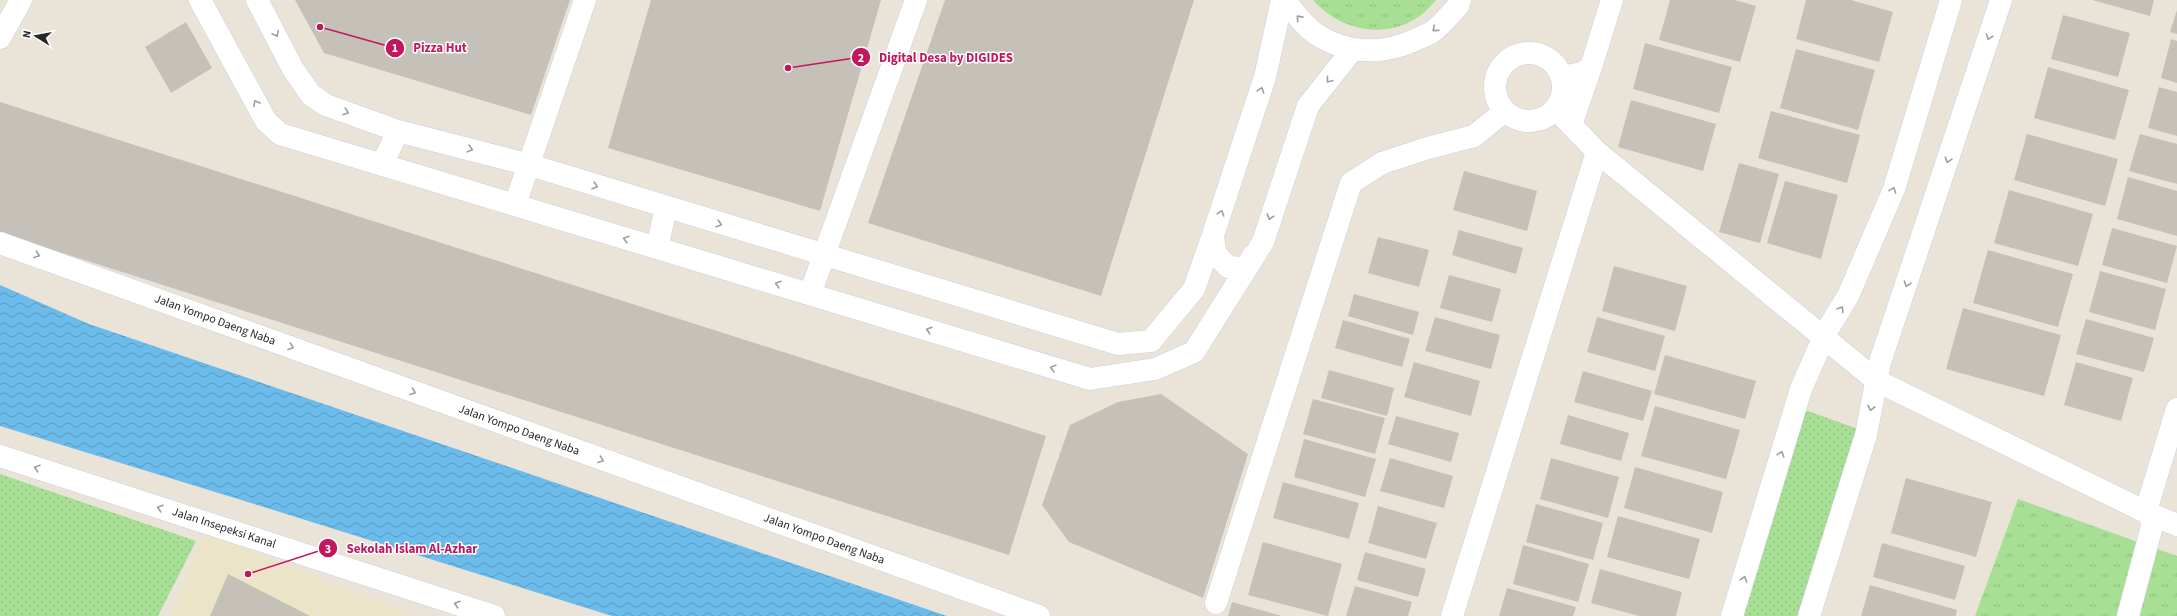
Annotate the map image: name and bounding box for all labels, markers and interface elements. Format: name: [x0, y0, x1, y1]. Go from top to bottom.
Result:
one-way arrow: [1296, 15, 1304, 23]
north arrow: [16, 16, 56, 56]
one-way arrow: [1432, 24, 1439, 31]
text: N: [19, 29, 35, 39]
one-way arrow: [271, 30, 279, 38]
one-way arrow: [1985, 33, 1994, 40]
callout: Pizza Hut: [385, 35, 475, 60]
text: Pizza Hut: [413, 39, 467, 57]
text: 1: [392, 40, 398, 57]
callout: Digital Desa by DIGIDES: [851, 45, 1021, 70]
text: Digital Desa by DIGIDES: [879, 49, 1013, 67]
text: 2: [858, 50, 864, 67]
one-way arrow: [1326, 75, 1333, 82]
one-way arrow: [1256, 86, 1265, 93]
one-way arrow: [254, 100, 261, 107]
one-way arrow: [342, 108, 349, 116]
one-way arrow: [467, 145, 473, 153]
one-way arrow: [1944, 157, 1953, 164]
one-way arrow: [591, 181, 598, 190]
one-way arrow: [1888, 186, 1896, 193]
one-way arrow: [1216, 210, 1224, 217]
one-way arrow: [1267, 214, 1275, 221]
one-way arrow: [715, 219, 722, 228]
one-way arrow: [623, 235, 630, 244]
one-way arrow: [33, 251, 40, 259]
one-way arrow: [774, 280, 781, 289]
one-way arrow: [1903, 280, 1911, 287]
street label: Jalan Yompo Daeng Naba: [152, 290, 278, 350]
one-way arrow: [1836, 306, 1843, 313]
one-way arrow: [925, 326, 932, 335]
one-way arrow: [287, 343, 294, 351]
one-way arrow: [1050, 364, 1057, 373]
one-way arrow: [409, 387, 416, 395]
street label: Jalan Yompo Daeng Naba: [456, 400, 582, 460]
one-way arrow: [1867, 405, 1876, 412]
one-way arrow: [1776, 451, 1785, 458]
one-way arrow: [597, 455, 604, 463]
one-way arrow: [33, 464, 40, 472]
street label: Jalan Insepeksi Kanal: [170, 503, 278, 553]
one-way arrow: [157, 504, 164, 513]
street label: Jalan Yompo Daeng Naba: [761, 509, 887, 569]
callout: Sekolah Islam Al-Azhar: [318, 536, 485, 561]
text: Sekolah Islam Al-Azhar: [347, 540, 478, 558]
text: 3: [325, 541, 331, 558]
one-way arrow: [1739, 575, 1748, 582]
one-way arrow: [454, 600, 461, 609]

